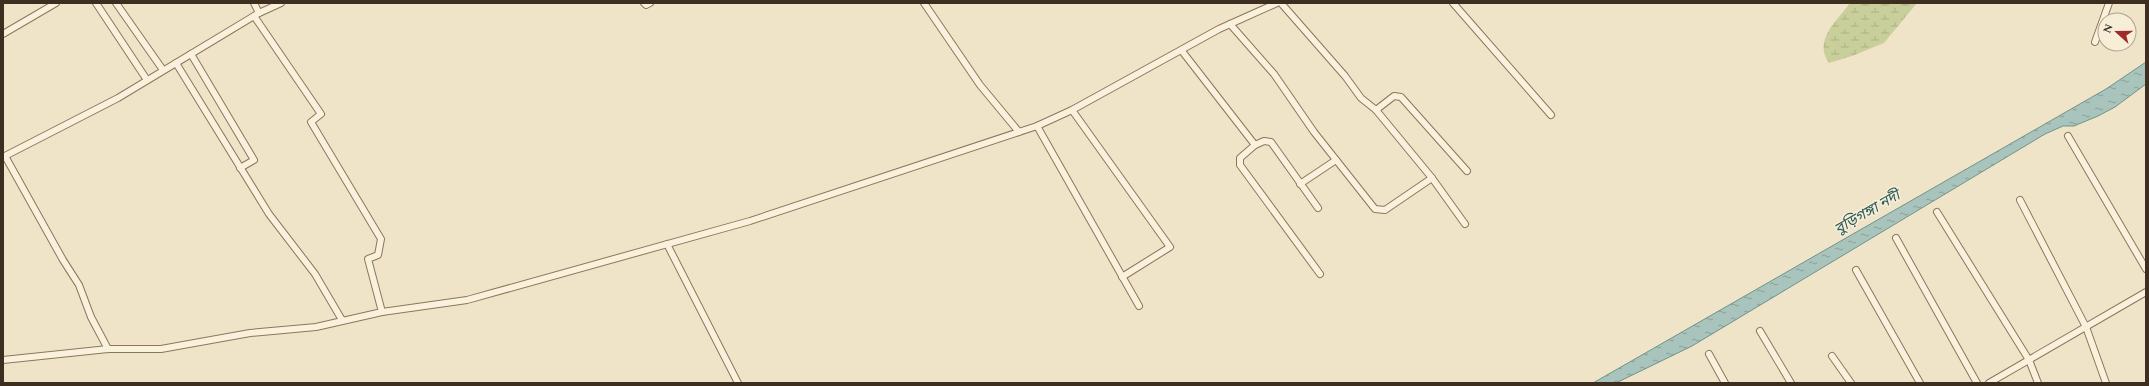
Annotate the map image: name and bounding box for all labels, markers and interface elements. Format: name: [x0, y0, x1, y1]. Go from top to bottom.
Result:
north arrow: [2097, 12, 2137, 52]
text: N: [2099, 21, 2118, 36]
water label: বুড়িগঙ্গা নদী: [1830, 183, 1907, 241]

